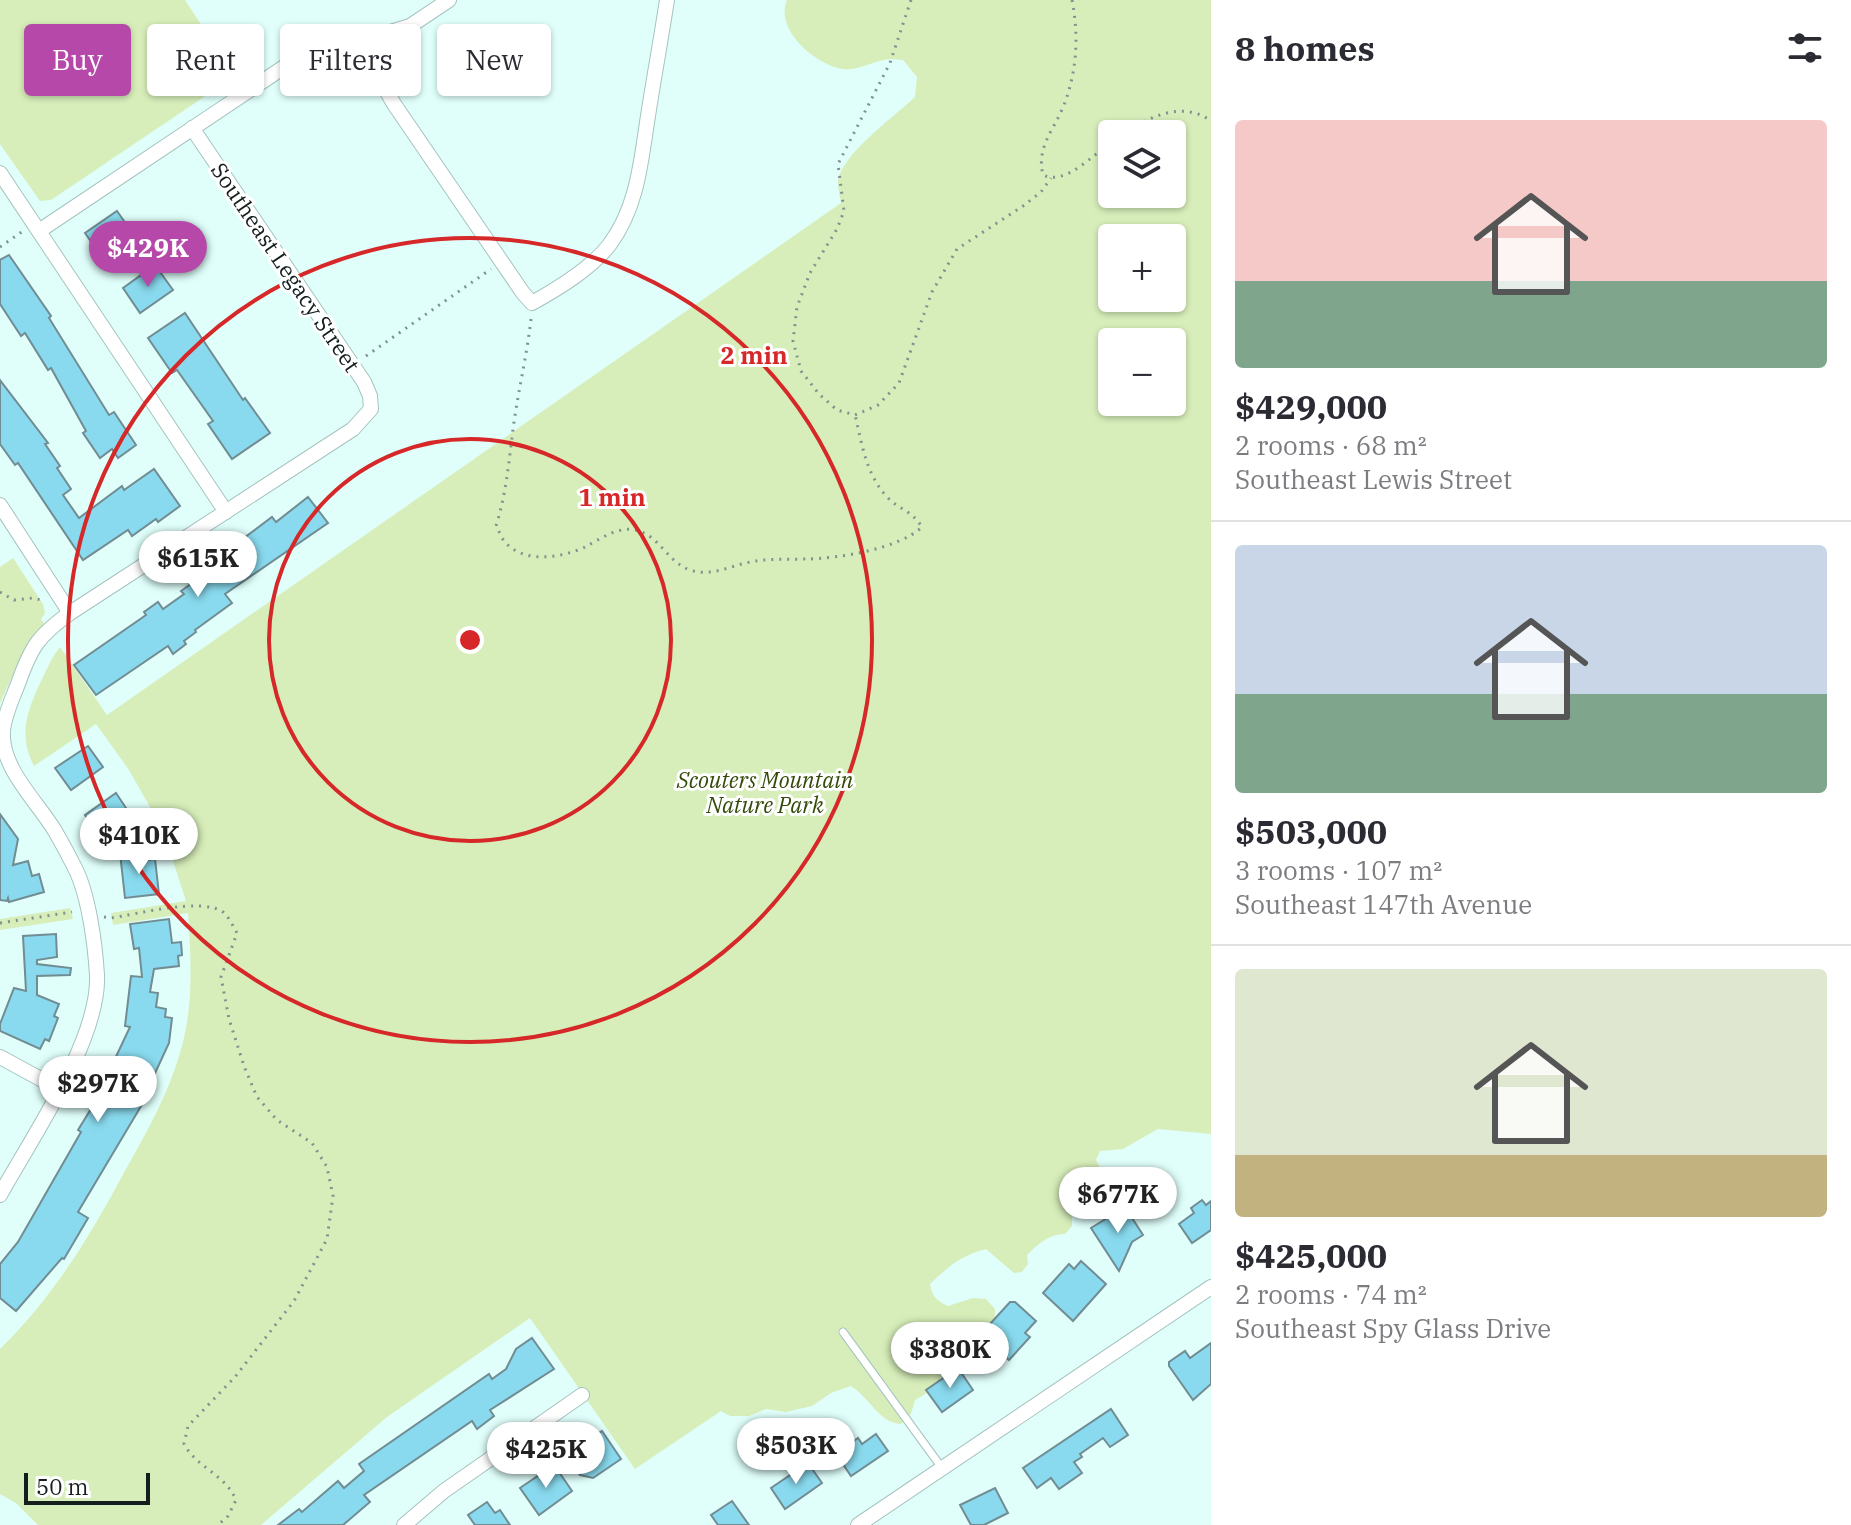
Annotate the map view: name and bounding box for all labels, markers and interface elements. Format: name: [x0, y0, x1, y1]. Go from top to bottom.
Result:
chip: Buy: [24, 24, 131, 96]
chip: Rent: [147, 24, 264, 96]
chip: Filters: [280, 24, 421, 96]
chip: New: [437, 24, 551, 96]
text: 8 homes: [1235, 26, 1375, 70]
icon: filters: [1783, 26, 1827, 70]
map controls: [1098, 120, 1186, 416]
button: layers: [1098, 120, 1186, 208]
street label: Southeast Legacy Street: [205, 157, 367, 378]
icon: home: [1459, 172, 1603, 316]
pin: $429K: [92, 221, 204, 289]
button: +: [1098, 224, 1186, 312]
text: $429K: [107, 230, 189, 264]
button: −: [1098, 328, 1186, 416]
text: 2 min: [720, 339, 788, 371]
text: $429,000: [1235, 384, 1387, 428]
text: 2 rooms · 68 m²: [1235, 428, 1427, 462]
text: Southeast Lewis Street: [1235, 462, 1512, 496]
text: 1 min: [578, 481, 646, 513]
pin: $615K: [142, 531, 254, 599]
text: $615K: [157, 540, 239, 574]
icon: home: [1459, 597, 1603, 741]
centre of rings: [456, 626, 484, 654]
park label: Scouters Mountain Nature Park: [676, 765, 854, 819]
pin: $410K: [83, 808, 195, 876]
text: $503,000: [1235, 809, 1387, 853]
text: $410K: [98, 817, 180, 851]
text: 3 rooms · 107 m²: [1235, 853, 1442, 887]
text: Southeast 147th Avenue: [1235, 887, 1532, 921]
icon: home: [1459, 1021, 1603, 1165]
pin: $297K: [42, 1056, 154, 1124]
text: $297K: [57, 1065, 139, 1099]
pin: $677K: [1062, 1167, 1174, 1235]
text: $677K: [1077, 1176, 1159, 1210]
text: $425,000: [1235, 1233, 1387, 1277]
text: 2 rooms · 74 m²: [1235, 1277, 1427, 1311]
text: Southeast Spy Glass Drive: [1235, 1311, 1551, 1345]
pin: $380K: [894, 1322, 1006, 1390]
text: $380K: [909, 1331, 991, 1365]
pin: $503K: [740, 1418, 852, 1486]
pin: $425K: [490, 1422, 602, 1490]
text: $503K: [755, 1427, 837, 1461]
text: $425K: [505, 1431, 587, 1465]
scale bar: [24, 1469, 150, 1505]
text: 50 m: [36, 1472, 88, 1501]

